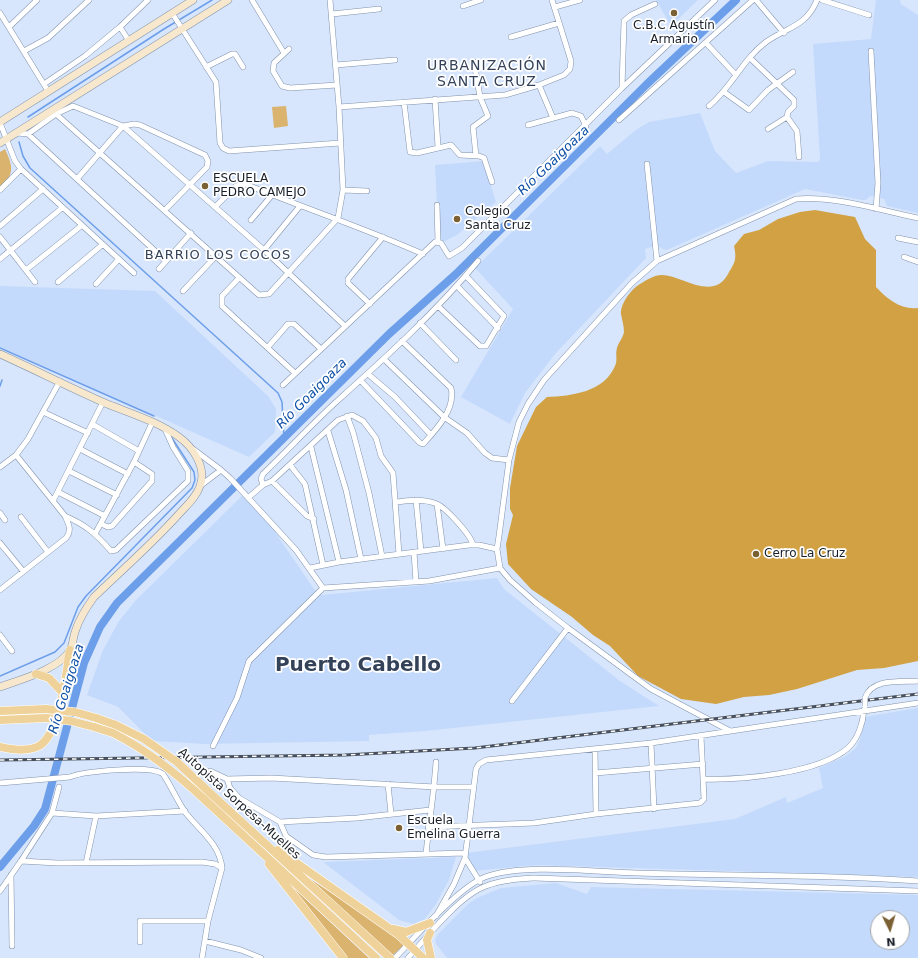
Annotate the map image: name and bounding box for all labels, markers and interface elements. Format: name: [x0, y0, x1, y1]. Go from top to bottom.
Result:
marker: C.B.C Agustín Armario: [669, 8, 679, 18]
place label: C.B.C Agustín Armario: [633, 19, 715, 47]
district label: URBANIZACIÓN SANTA CRUZ: [427, 58, 547, 90]
water label: Río Goaigoaza: [515, 123, 593, 199]
place label: ESCUELA PEDRO CAMEJO: [213, 172, 306, 200]
marker: ESCUELA PEDRO CAMEJO: [200, 181, 210, 191]
place label: Colegio Santa Cruz: [465, 205, 531, 233]
marker: Colegio Santa Cruz: [452, 214, 462, 224]
district label: BARRIO LOS COCOS: [145, 248, 291, 264]
water label: Río Goaigoaza: [273, 355, 351, 433]
place label: Cerro La Cruz: [764, 547, 845, 561]
marker: Cerro La Cruz: [751, 549, 761, 559]
water label: Río Goaigoaza: [46, 642, 88, 736]
district label: Puerto Cabello: [275, 654, 441, 678]
street label: Autopista Sorpesa-Muelles: [175, 745, 303, 863]
place label: Escuela Emelina Guerra: [407, 814, 500, 842]
marker: Escuela Emelina Guerra: [394, 823, 404, 833]
north arrow: [870, 910, 910, 950]
text: N: [886, 935, 896, 948]

